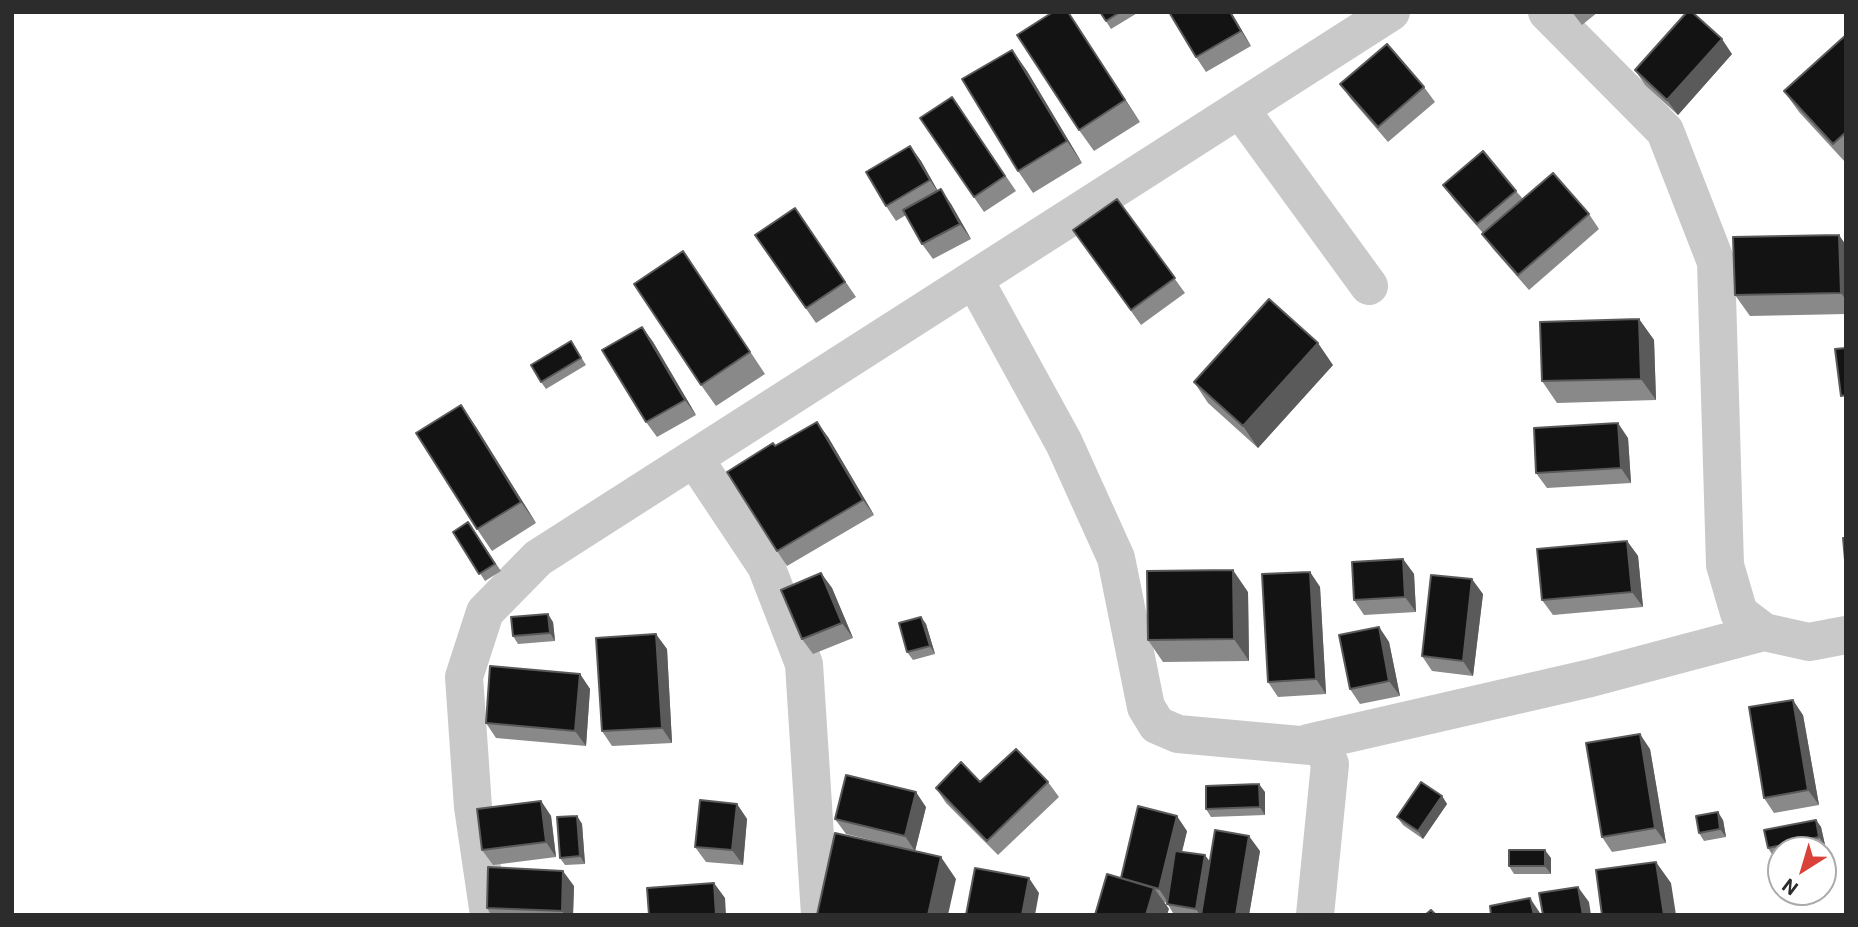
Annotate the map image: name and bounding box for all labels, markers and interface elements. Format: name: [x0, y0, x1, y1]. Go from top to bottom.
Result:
north arrow: [1767, 836, 1837, 906]
text: N: [1778, 873, 1803, 900]

